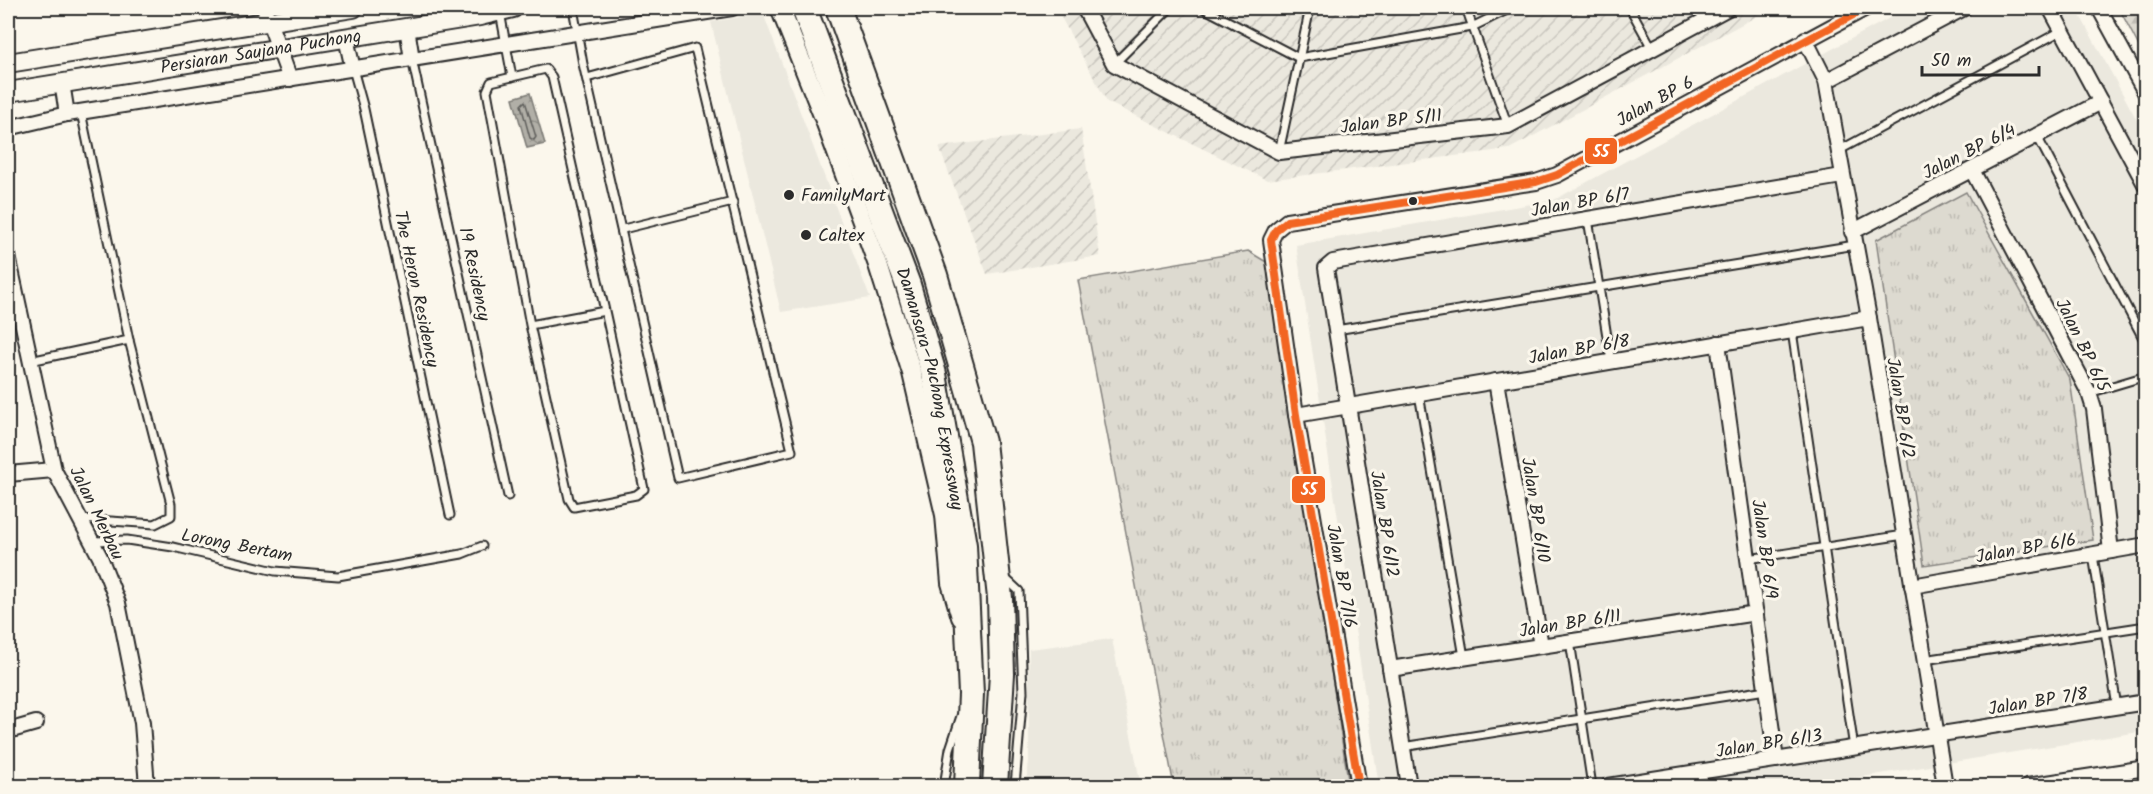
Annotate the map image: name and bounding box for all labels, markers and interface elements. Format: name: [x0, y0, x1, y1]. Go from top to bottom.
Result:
street label: Persiaran Saujana Puchong: [158, 22, 363, 83]
scale bar: [1922, 39, 2039, 77]
text: 50 m: [1931, 47, 1971, 76]
street label: Jalan BP 6: [1612, 69, 1700, 136]
street label: Jalan BP 5/11: [1339, 102, 1444, 143]
street label: Jalan BP 6/4: [1918, 116, 2021, 188]
line badge: 55: [1584, 137, 1618, 165]
text: 55: [1592, 140, 1611, 165]
street label: Jalan BP 6/7: [1529, 180, 1633, 226]
place label: FamilyMart: [801, 182, 887, 211]
marker: FamilyMart: [782, 188, 796, 202]
unlabelled marker: [1407, 195, 1419, 207]
street label: The Heron Residency: [385, 208, 446, 371]
place label: Caltex: [818, 222, 865, 251]
street label: 19 Residency: [449, 225, 498, 324]
marker: Caltex: [799, 228, 813, 242]
street label: Damansara–Puchong Expressway: [887, 263, 971, 513]
street label: Jalan BP 6/5: [2046, 294, 2117, 399]
street label: Jalan BP 6/8: [1526, 327, 1632, 374]
street label: Jalan BP 6/2: [1877, 356, 1922, 461]
street label: Jalan BP 6/10: [1512, 456, 1557, 565]
street label: Jalan Merbau: [60, 462, 131, 566]
street label: Jalan BP 6/12: [1361, 469, 1406, 580]
line badge: 55: [1291, 475, 1326, 504]
text: 55: [1300, 478, 1319, 503]
street label: Jalan BP 6/9: [1742, 498, 1785, 601]
street label: Lorong Bertam: [179, 521, 295, 571]
street label: Jalan BP 7/16: [1317, 522, 1364, 631]
street label: Jalan BP 6/6: [1974, 526, 2079, 573]
street label: Jalan BP 6/11: [1517, 602, 1623, 647]
street label: Jalan BP 7/8: [1986, 680, 2090, 725]
street label: Jalan BP 6/13: [1714, 722, 1824, 767]

